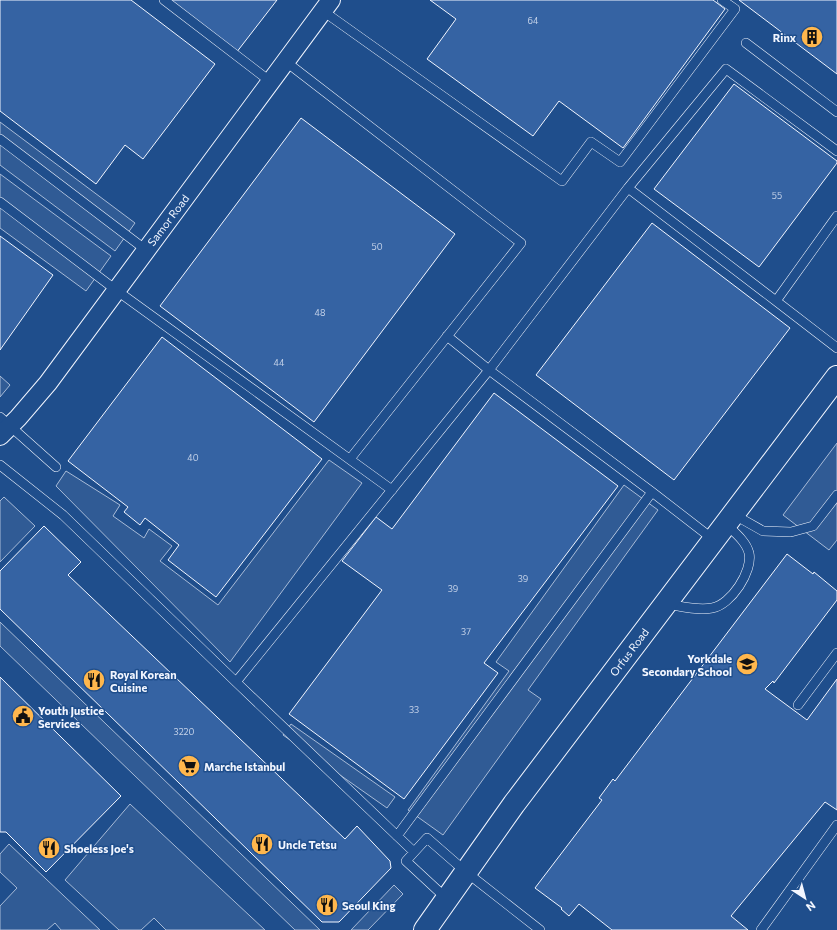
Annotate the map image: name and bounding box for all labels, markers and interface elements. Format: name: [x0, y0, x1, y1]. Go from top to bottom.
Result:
house number: 64: [528, 15, 539, 26]
building icon: Rinx: [799, 24, 825, 50]
place label: Rinx: [773, 31, 797, 44]
house number: 55: [772, 190, 782, 201]
street label: Samor Road: [145, 192, 191, 248]
house number: 50: [371, 241, 383, 252]
house number: 48: [315, 307, 325, 318]
house number: 44: [274, 357, 285, 368]
house number: 40: [187, 452, 199, 463]
house number: 39: [518, 573, 528, 584]
house number: 39: [448, 583, 458, 594]
street label: Orfus Road: [607, 625, 651, 679]
house number: 37: [461, 626, 471, 637]
school or university icon: Yorkdale Secondary School: [734, 651, 760, 677]
place label: Yorkdale Secondary School: [642, 652, 732, 678]
restaurant icon: Royal Korean Cuisine: [81, 667, 107, 693]
place label: Royal Korean Cuisine: [110, 668, 177, 694]
public building icon: Youth Justice Services: [10, 703, 36, 729]
place label: Youth Justice Services: [38, 704, 104, 730]
house number: 33: [409, 704, 419, 715]
house number: 3220: [174, 726, 195, 737]
supermarket icon: Marche Istanbul: [176, 753, 202, 779]
place label: Marche Istanbul: [204, 760, 285, 773]
restaurant icon: Uncle Tetsu: [249, 831, 275, 857]
restaurant icon: Shoeless Joe's: [36, 835, 62, 861]
place label: Uncle Tetsu: [278, 838, 337, 851]
place label: Shoeless Joe's: [64, 842, 134, 856]
north arrow: [785, 878, 825, 918]
restaurant icon: Seoul King: [314, 892, 340, 918]
place label: Seoul King: [342, 899, 396, 912]
text: N: [804, 899, 818, 914]

